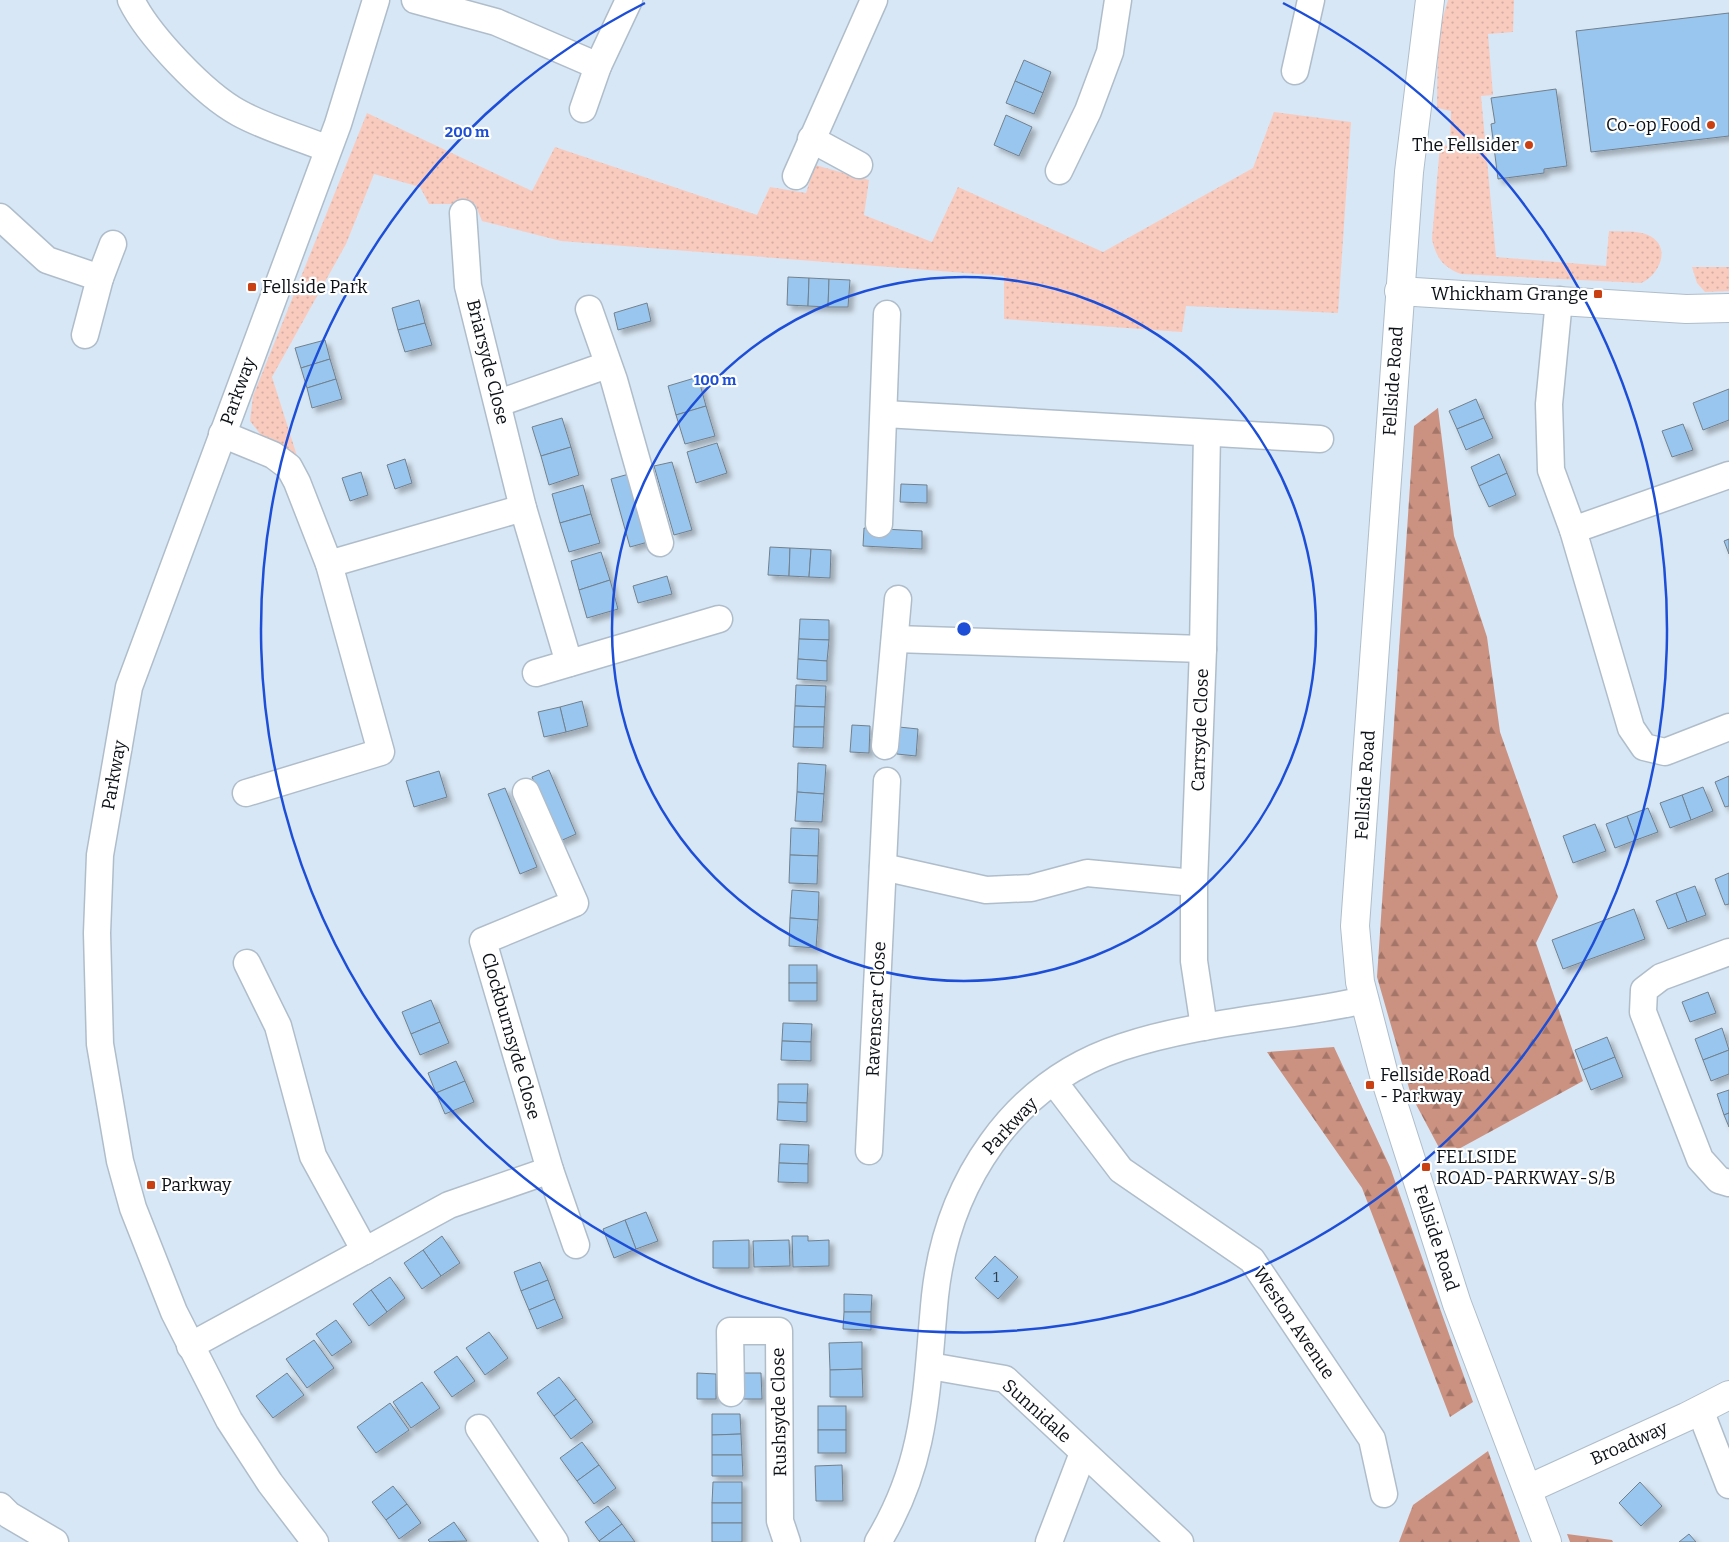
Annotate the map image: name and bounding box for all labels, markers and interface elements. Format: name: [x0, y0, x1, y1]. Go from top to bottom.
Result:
place label: Co-op Food: [1606, 114, 1701, 136]
marker: Co-op Food: [1705, 119, 1717, 131]
text: 200 m: [445, 123, 490, 141]
place label: The Fellsider: [1412, 134, 1519, 156]
marker: The Fellsider: [1523, 139, 1535, 151]
place label: Fellside Park: [262, 276, 368, 298]
marker: Fellside Park: [246, 281, 258, 293]
place label: Whickham Grange: [1431, 283, 1588, 305]
marker: Whickham Grange: [1592, 288, 1604, 300]
street label: Briarsyde Close: [462, 297, 514, 427]
street label: Fellside Road: [1378, 325, 1408, 437]
street label: Parkway: [216, 354, 261, 428]
text: 100 m: [694, 371, 737, 389]
centre of rings: [955, 620, 973, 638]
street label: Carrsyde Close: [1187, 668, 1213, 792]
street label: Fellside Road: [1350, 729, 1380, 841]
street label: Parkway: [97, 738, 131, 812]
street label: Ravenscar Close: [861, 941, 891, 1077]
street label: Clockburnsyde Close: [477, 950, 545, 1122]
place label: Fellside Road - Parkway: [1380, 1064, 1490, 1107]
marker: Fellside Road - Parkway: [1364, 1079, 1376, 1091]
street label: Parkway: [978, 1092, 1042, 1159]
place label: FELLSIDE ROAD-PARKWAY-S/B: [1436, 1146, 1616, 1189]
marker: FELLSIDE ROAD-PARKWAY-S/B: [1420, 1161, 1432, 1173]
place label: Parkway: [161, 1174, 232, 1196]
marker: Parkway: [145, 1179, 157, 1191]
street label: Fellside Road: [1409, 1182, 1464, 1294]
street label: Weston Avenue: [1248, 1263, 1340, 1383]
house number: 1: [993, 1268, 999, 1286]
street label: Rushsyde Close: [767, 1347, 791, 1477]
street label: Sunnidale: [998, 1374, 1076, 1448]
street label: Broadway: [1587, 1416, 1671, 1470]

